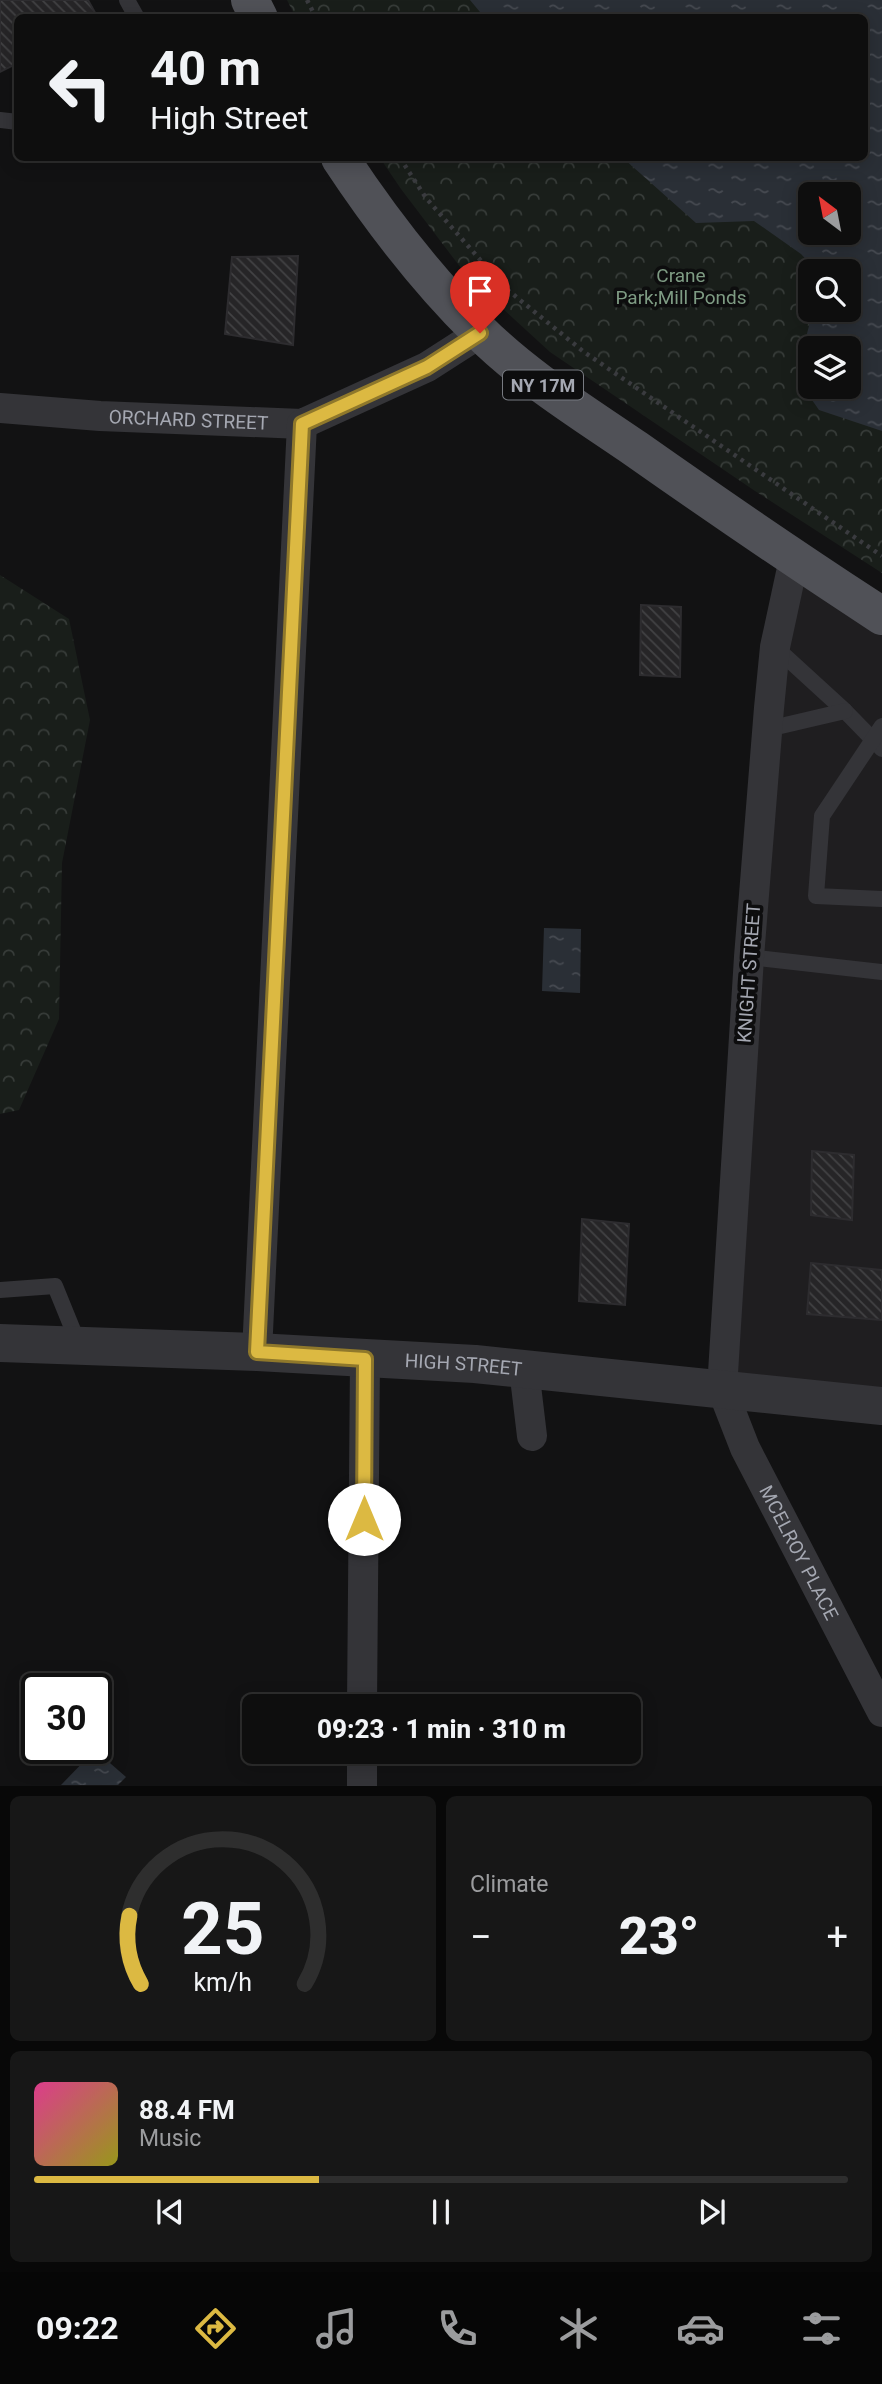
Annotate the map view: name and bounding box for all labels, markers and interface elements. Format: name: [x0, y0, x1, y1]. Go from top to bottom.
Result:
text: 40 m: [150, 40, 261, 97]
icon: left: [35, 42, 126, 133]
text: High Street: [150, 99, 309, 137]
north arrow: [798, 182, 861, 245]
map controls: [798, 182, 861, 399]
button: search: [798, 259, 861, 322]
pin: [450, 261, 510, 333]
park label: Crane Park;Mill Ponds: [615, 264, 747, 309]
icon: arrive: [461, 272, 499, 310]
button: layers: [798, 336, 861, 399]
road number: NY 17M: [503, 370, 583, 400]
street label: ORCHARD STREET: [108, 405, 269, 434]
street label: KNIGHT STREET: [733, 902, 765, 1044]
street label: HIGH STREET: [404, 1349, 523, 1380]
street label: MCELROY PLACE: [755, 1481, 844, 1624]
position arrow: [327, 1482, 401, 1556]
speed limit sign: 30: [21, 1673, 112, 1764]
text: 09:23 · 1 min · 310 m: [317, 1714, 566, 1744]
text: Climate: [470, 1871, 549, 1898]
text: 25: [181, 1887, 265, 1973]
text: 23°: [619, 1906, 699, 1967]
text: −: [470, 1915, 492, 1959]
text: +: [826, 1915, 848, 1959]
text: km/h: [194, 1968, 252, 1997]
text: 88.4 FM: [139, 2095, 235, 2125]
text: Music: [139, 2125, 201, 2152]
icon: previous: [151, 2193, 189, 2231]
icon: pause: [422, 2193, 460, 2231]
icon: next: [693, 2193, 731, 2231]
icon: directions: [191, 2304, 240, 2353]
icon: music: [312, 2304, 361, 2353]
icon: phone: [433, 2304, 482, 2353]
icon: climate: [554, 2304, 603, 2353]
icon: car: [676, 2304, 725, 2353]
icon: filters: [797, 2304, 846, 2353]
text: 09:22: [36, 2309, 119, 2347]

